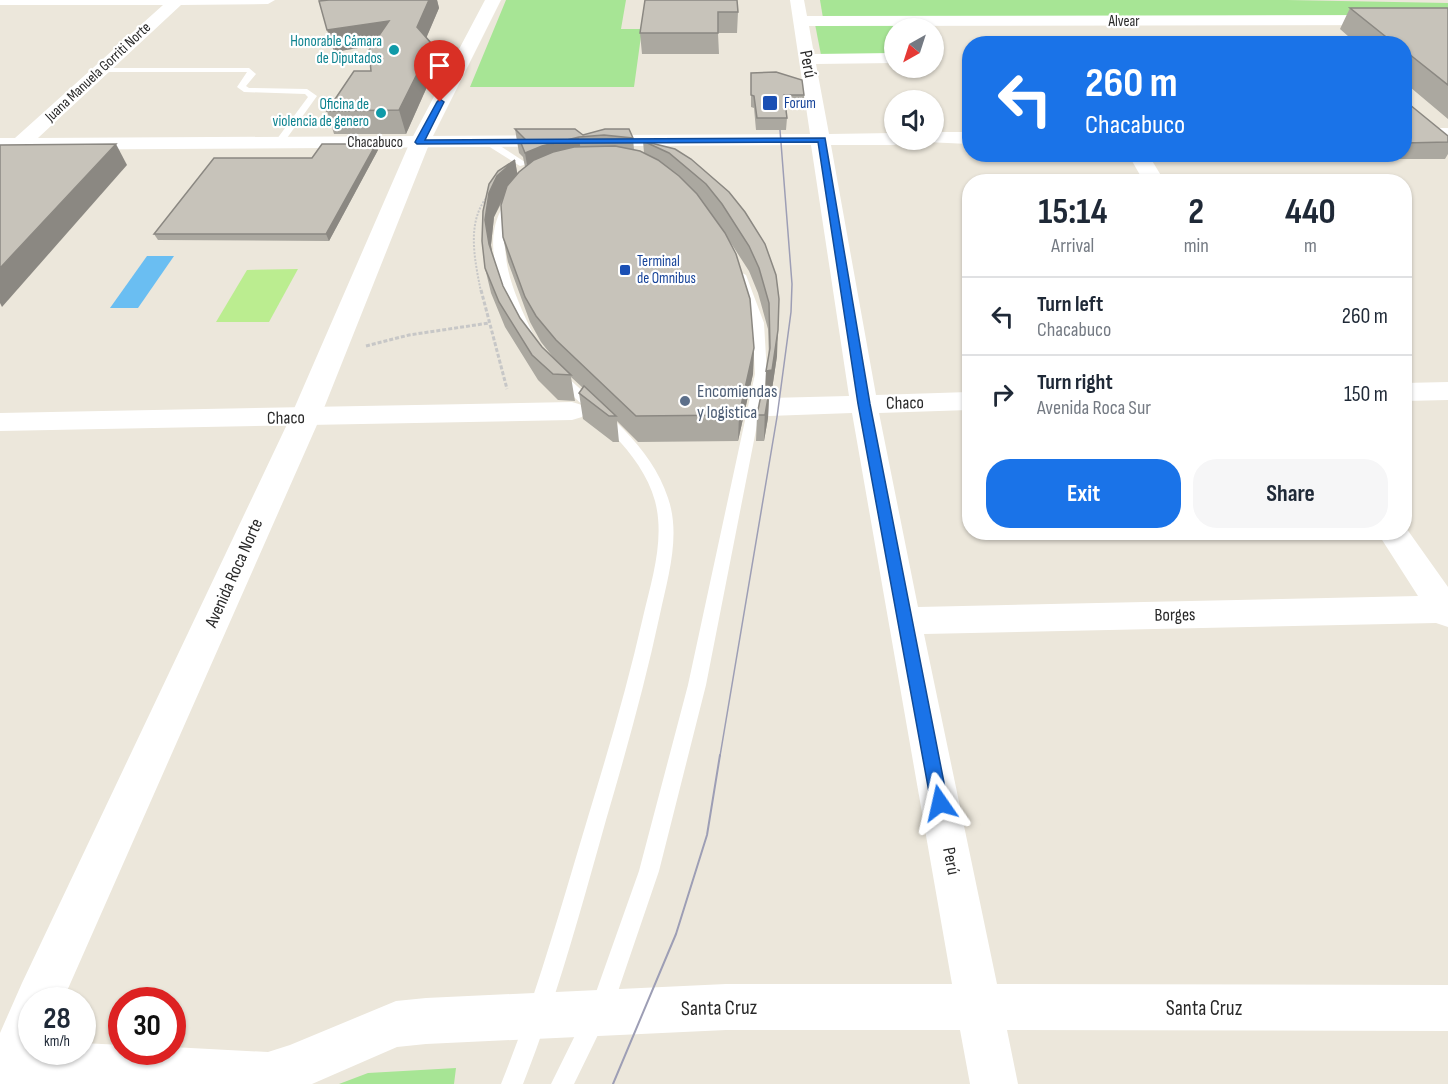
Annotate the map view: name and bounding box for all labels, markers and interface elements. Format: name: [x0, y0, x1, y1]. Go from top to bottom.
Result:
street label: Alvear: [1107, 12, 1140, 31]
street label: Juana Manuela Gorriti Norte: [40, 18, 155, 127]
north arrow: [884, 18, 944, 78]
map controls: [884, 18, 944, 150]
place label: Honorable Cámara de Diputados: [290, 32, 382, 68]
pin: [414, 40, 465, 102]
marker: Honorable Cámara de Diputados: [387, 43, 401, 57]
street label: Perú: [795, 48, 821, 80]
icon: arrive: [423, 49, 456, 82]
text: 260 m: [1085, 58, 1178, 109]
icon: left: [986, 60, 1064, 138]
button: sound: [884, 90, 944, 150]
marker: Forum: [761, 94, 779, 112]
place label: Forum: [784, 94, 816, 113]
place label: Oficina de violencia de genero: [273, 95, 369, 131]
marker: Oficina de violencia de genero: [374, 106, 388, 120]
text: Chacabuco: [1085, 109, 1185, 141]
street label: Chacabuco: [347, 133, 403, 152]
text: 15:14: [1038, 191, 1107, 234]
text: 2: [1188, 191, 1204, 234]
text: 440: [1285, 191, 1336, 234]
text: Arrival: [1051, 234, 1094, 258]
text: min: [1184, 234, 1209, 258]
text: m: [1304, 234, 1317, 258]
place label: Terminal de Omnibus: [637, 252, 696, 288]
marker: Terminal de Omnibus: [618, 263, 632, 277]
text: Turn left: [1037, 291, 1103, 318]
icon: left: [986, 300, 1019, 333]
text: 260 m: [1342, 303, 1388, 330]
text: Chacabuco: [1037, 318, 1111, 342]
text: Turn right: [1037, 369, 1113, 396]
icon: right: [986, 378, 1019, 411]
place label: Encomiendas y logistica: [697, 381, 777, 423]
text: 150 m: [1344, 381, 1388, 408]
street label: Chaco: [886, 392, 924, 414]
marker: Encomiendas y logistica: [678, 394, 692, 408]
text: Avenida Roca Sur: [1037, 396, 1151, 420]
street label: Chaco: [267, 407, 305, 429]
button: Exit: [986, 459, 1181, 528]
button: Share: [1193, 459, 1388, 528]
street label: Avenida Roca Norte: [200, 515, 267, 632]
street label: Borges: [1154, 604, 1196, 626]
position arrow: [908, 771, 972, 835]
street label: Perú: [938, 845, 964, 877]
speed limit sign: 30: [108, 987, 186, 1065]
street label: Santa Cruz: [681, 995, 758, 1021]
street label: Santa Cruz: [1166, 996, 1243, 1021]
text: 28: [43, 1001, 71, 1037]
text: km/h: [44, 1032, 70, 1051]

